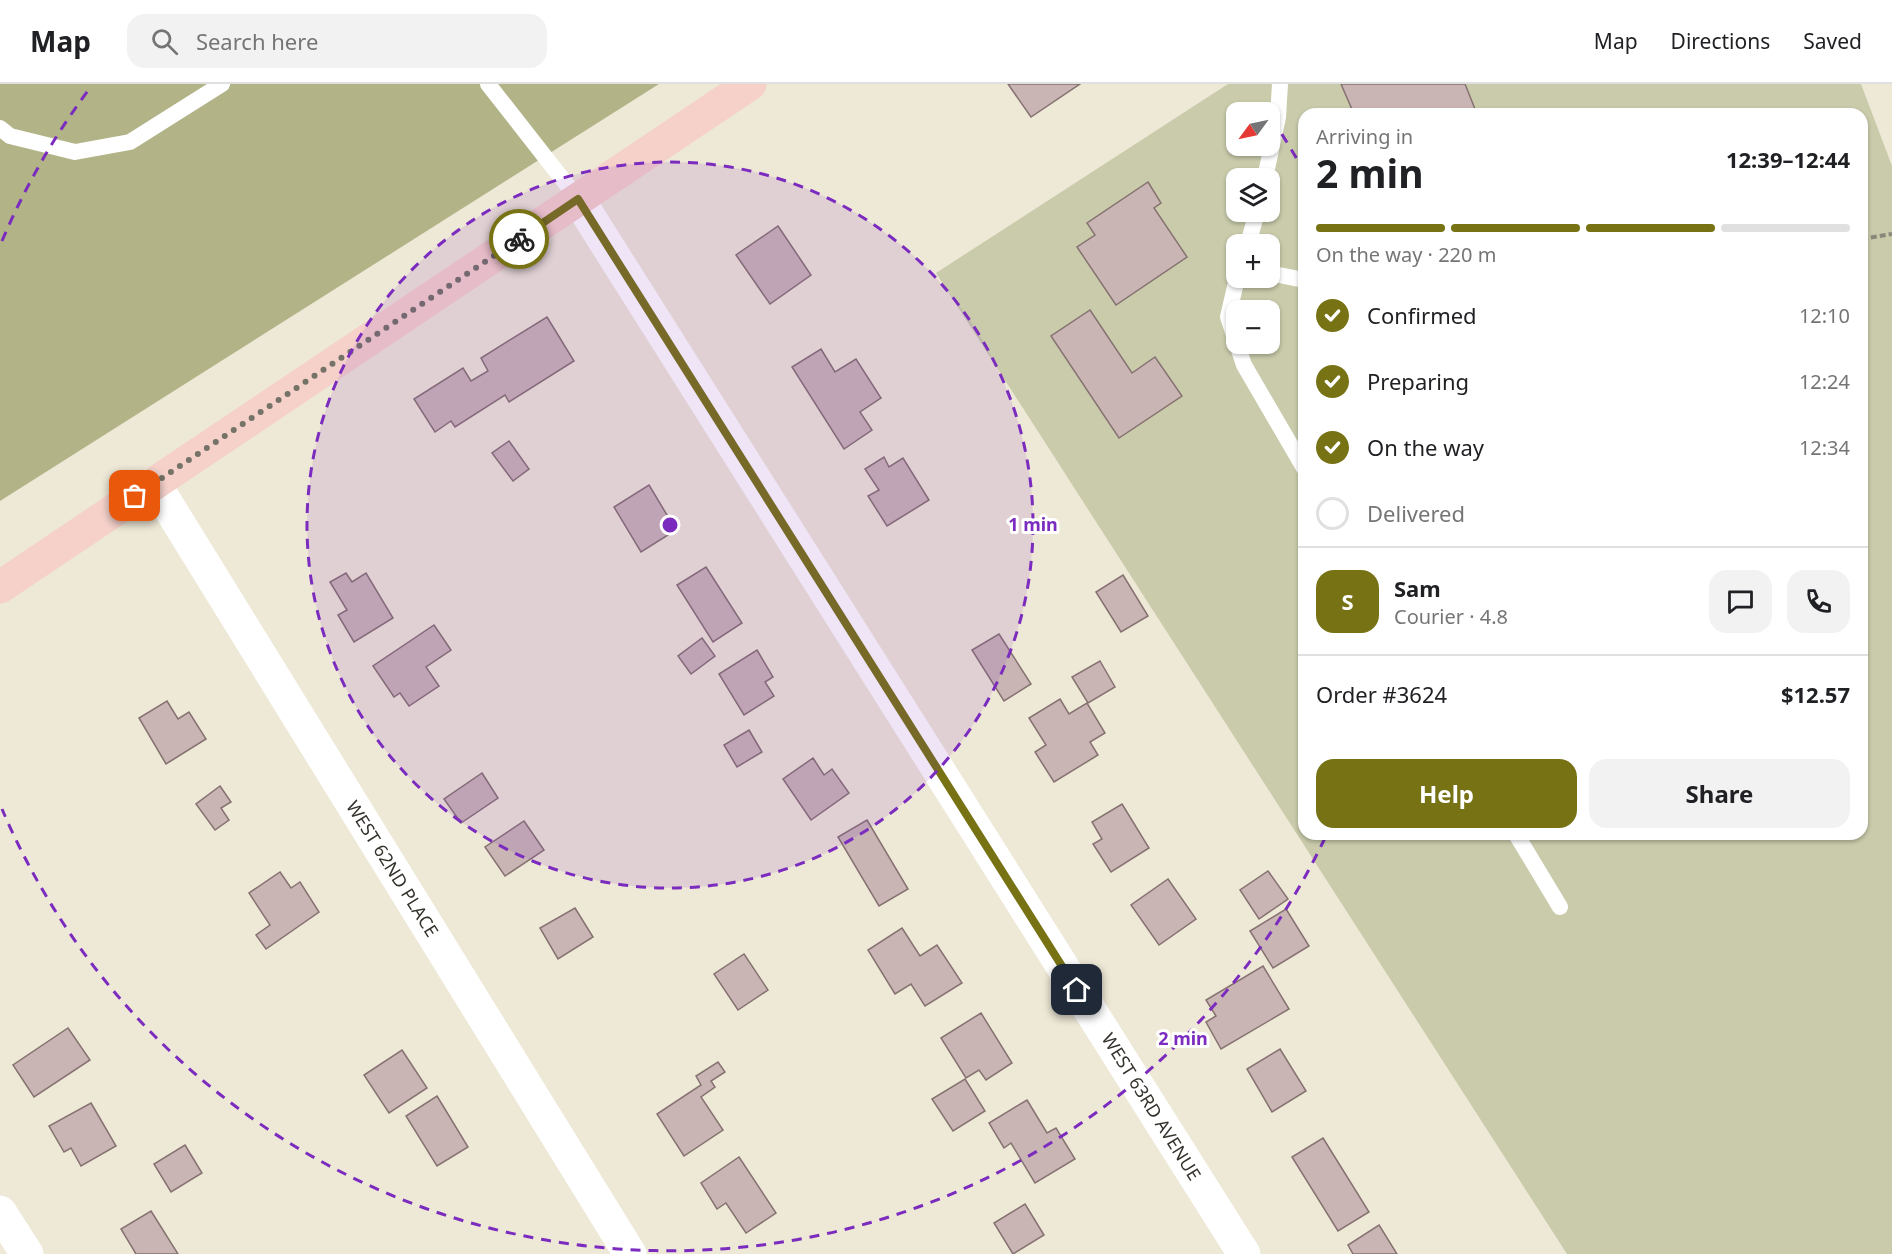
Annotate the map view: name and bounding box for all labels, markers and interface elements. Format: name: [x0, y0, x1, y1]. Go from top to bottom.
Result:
search box: [127, 14, 547, 68]
text: Map: [30, 22, 91, 60]
icon: search: [148, 25, 181, 58]
text: Search here: [196, 26, 318, 56]
text: Map: [1594, 27, 1638, 55]
text: Directions: [1671, 27, 1770, 55]
text: Saved: [1803, 27, 1862, 55]
north arrow: [1226, 102, 1280, 156]
map controls: [1226, 102, 1280, 354]
text: Arriving in: [1316, 123, 1413, 150]
text: 12:39–12:44: [1726, 144, 1850, 174]
text: 2 min: [1316, 146, 1423, 199]
button: layers: [1226, 168, 1280, 222]
courier: [489, 209, 549, 269]
icon: bike: [503, 223, 536, 256]
button: +: [1226, 234, 1280, 288]
text: On the way · 220 m: [1316, 241, 1496, 268]
icon: check: [1316, 299, 1349, 332]
button: −: [1226, 300, 1280, 354]
text: Confirmed: [1367, 300, 1477, 330]
text: 12:10: [1799, 302, 1850, 329]
icon: check: [1316, 365, 1349, 398]
text: Preparing: [1367, 366, 1469, 396]
text: 12:24: [1799, 368, 1850, 395]
icon: check: [1316, 431, 1349, 464]
text: On the way: [1367, 432, 1484, 462]
text: 12:34: [1799, 434, 1850, 461]
pin: [109, 470, 160, 521]
icon: bag: [118, 479, 151, 512]
text: Delivered: [1367, 498, 1465, 528]
text: 1 min: [1008, 512, 1058, 536]
centre of rings: [660, 515, 680, 535]
button: chat: [1709, 570, 1772, 633]
button: phone: [1787, 570, 1850, 633]
text: Sam: [1394, 573, 1441, 603]
text: S: [1341, 586, 1354, 616]
text: Courier · 4.8: [1394, 603, 1508, 630]
text: Order #3624: [1316, 679, 1447, 709]
text: $12.57: [1781, 679, 1850, 709]
button: Help: [1316, 759, 1577, 828]
button: Share: [1589, 759, 1850, 828]
street label: WEST 62ND PLACE: [341, 796, 444, 941]
pin: [1051, 964, 1102, 1015]
icon: home: [1060, 973, 1093, 1006]
text: 2 min: [1158, 1026, 1208, 1050]
street label: WEST 63RD AVENUE: [1097, 1028, 1207, 1185]

